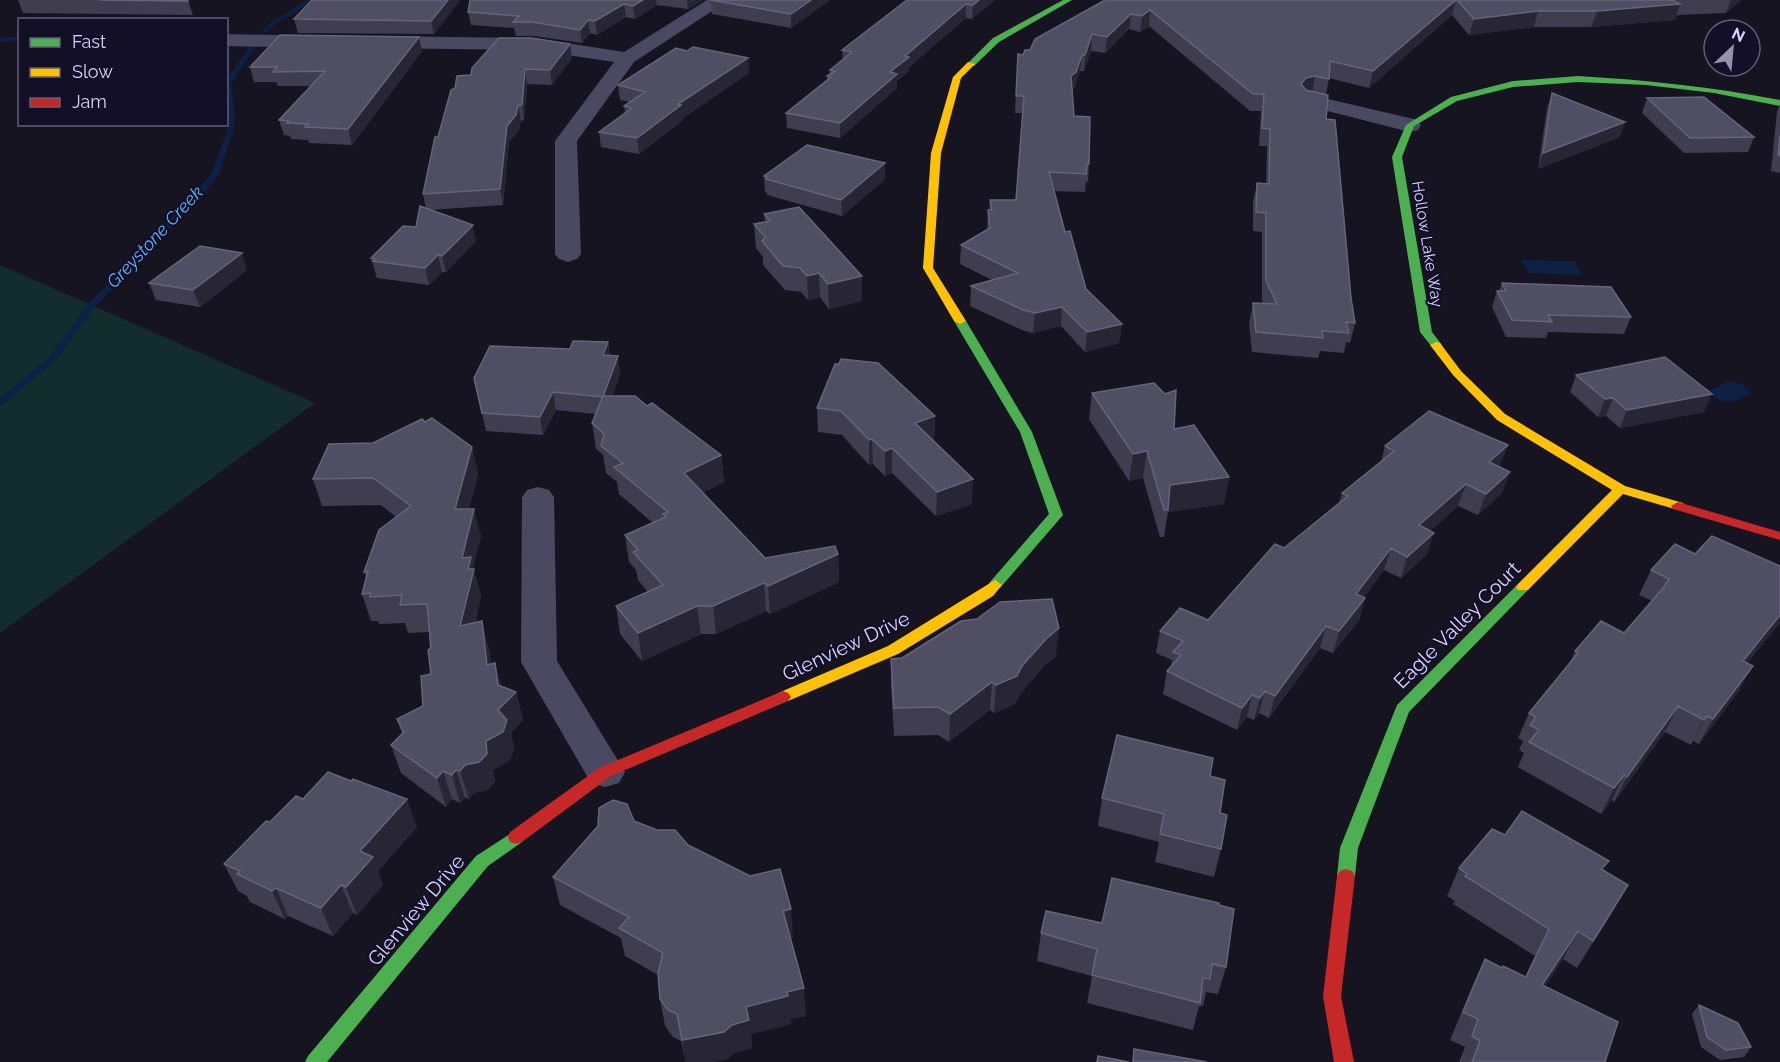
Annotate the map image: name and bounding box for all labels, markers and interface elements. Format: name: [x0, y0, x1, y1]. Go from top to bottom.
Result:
legend: [18, 18, 228, 126]
north arrow: [1702, 18, 1762, 78]
text: N: [1729, 24, 1748, 46]
text: Fast: [72, 31, 106, 52]
text: Slow: [72, 61, 113, 82]
text: Jam: [72, 91, 107, 112]
street label: Hollow Lake Way: [1408, 179, 1447, 309]
water label: Greystone Creek: [102, 181, 207, 292]
street label: Eagle Valley Court: [1389, 556, 1526, 693]
street label: Glenview Drive: [778, 606, 914, 686]
street label: Glenview Drive: [362, 849, 470, 971]

